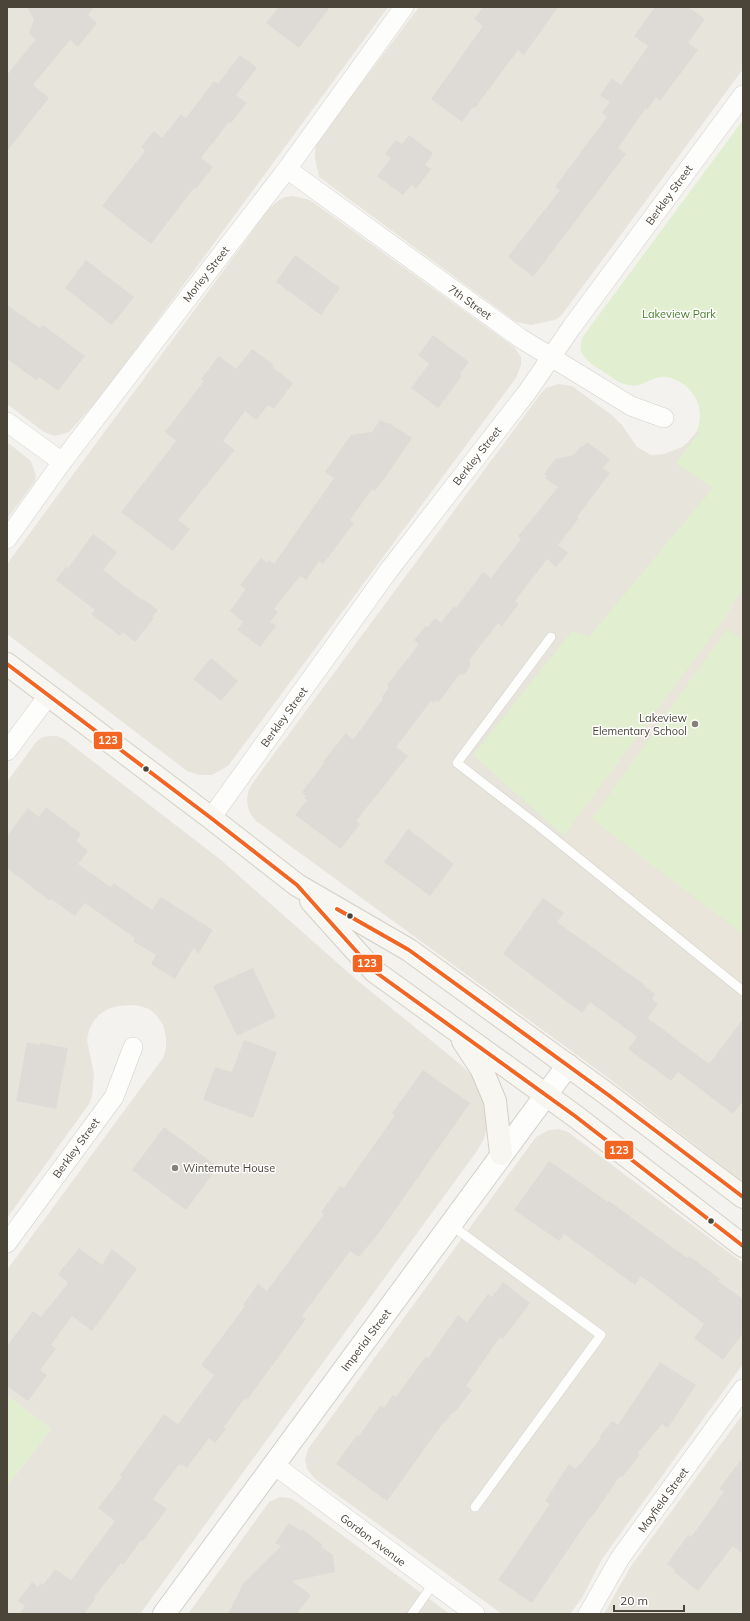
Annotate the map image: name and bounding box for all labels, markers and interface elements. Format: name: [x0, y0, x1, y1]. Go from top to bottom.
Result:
street label: Berkley Street: [643, 162, 696, 228]
street label: Morley Street: [180, 243, 232, 305]
street label: 7th Street: [446, 282, 495, 322]
park label: Lakeview Park: [642, 307, 716, 321]
street label: Berkley Street: [450, 424, 504, 488]
street label: Berkley Street: [258, 684, 311, 750]
place label: Lakeview Elementary School: [592, 711, 687, 738]
marker: Lakeview Elementary School: [690, 719, 700, 729]
line badge: 123: [93, 731, 123, 750]
text: 123: [98, 733, 118, 747]
unlabelled marker: [141, 764, 151, 774]
unlabelled marker: [345, 911, 355, 921]
line badge: 123: [352, 954, 383, 973]
text: 123: [357, 956, 377, 970]
street label: Berkley Street: [50, 1115, 103, 1181]
line badge: 123: [604, 1140, 634, 1160]
text: 123: [609, 1143, 629, 1157]
place label: Wintemute House: [183, 1161, 275, 1175]
marker: Wintemute House: [170, 1163, 180, 1173]
unlabelled marker: [706, 1216, 716, 1226]
street label: Imperial Street: [338, 1306, 394, 1374]
street label: Mayfield Street: [635, 1465, 691, 1535]
street label: Gordon Avenue: [337, 1511, 409, 1569]
scale bar: [614, 1587, 684, 1613]
text: 20 m: [620, 1593, 648, 1608]

